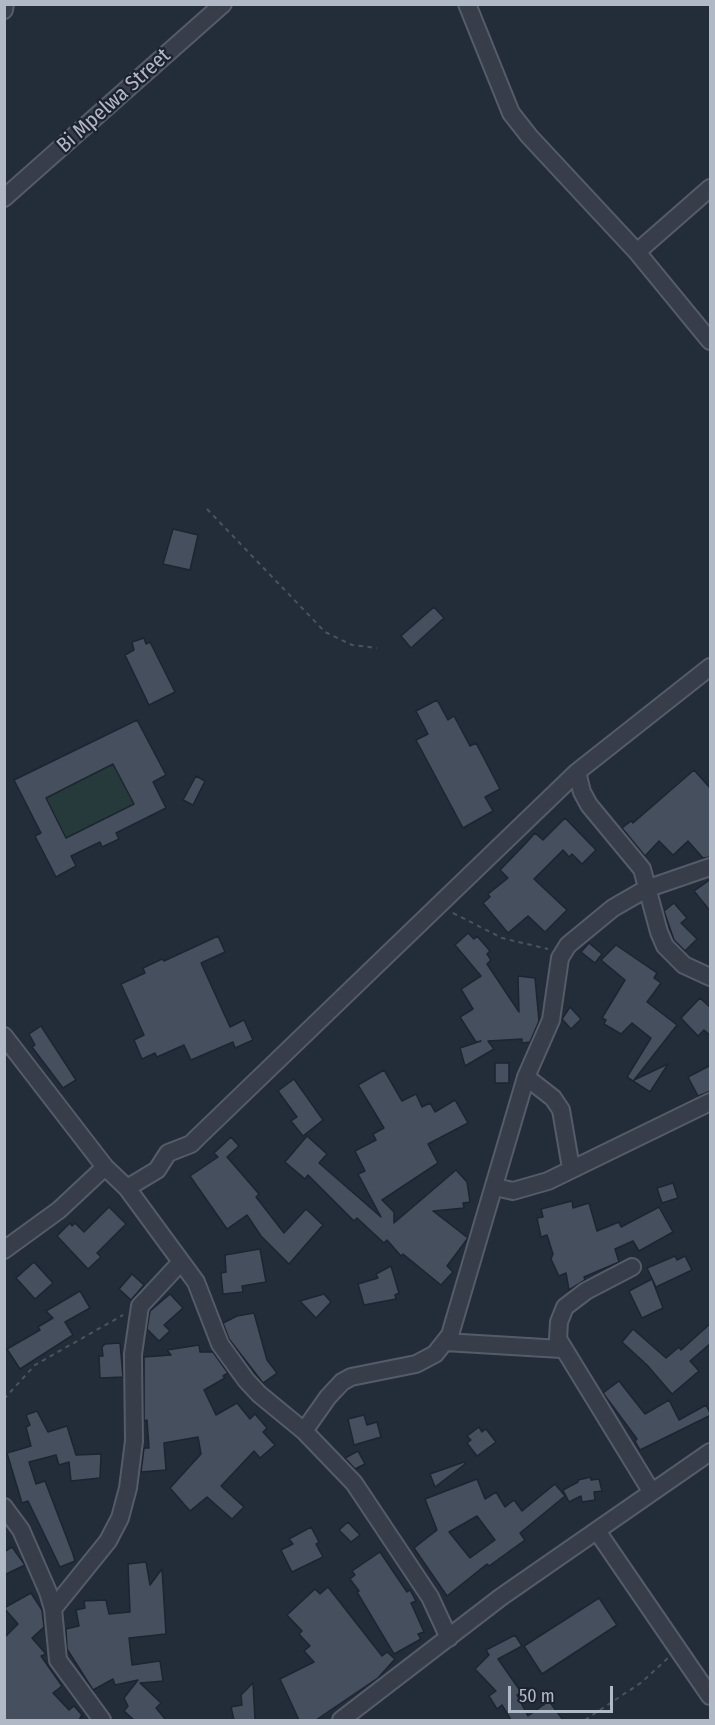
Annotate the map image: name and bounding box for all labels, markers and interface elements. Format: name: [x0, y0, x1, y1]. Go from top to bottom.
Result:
street label: Bi Mpelwa Street: [52, 43, 176, 159]
scale bar: [511, 1674, 616, 1712]
text: 50 m: [519, 1685, 555, 1707]

